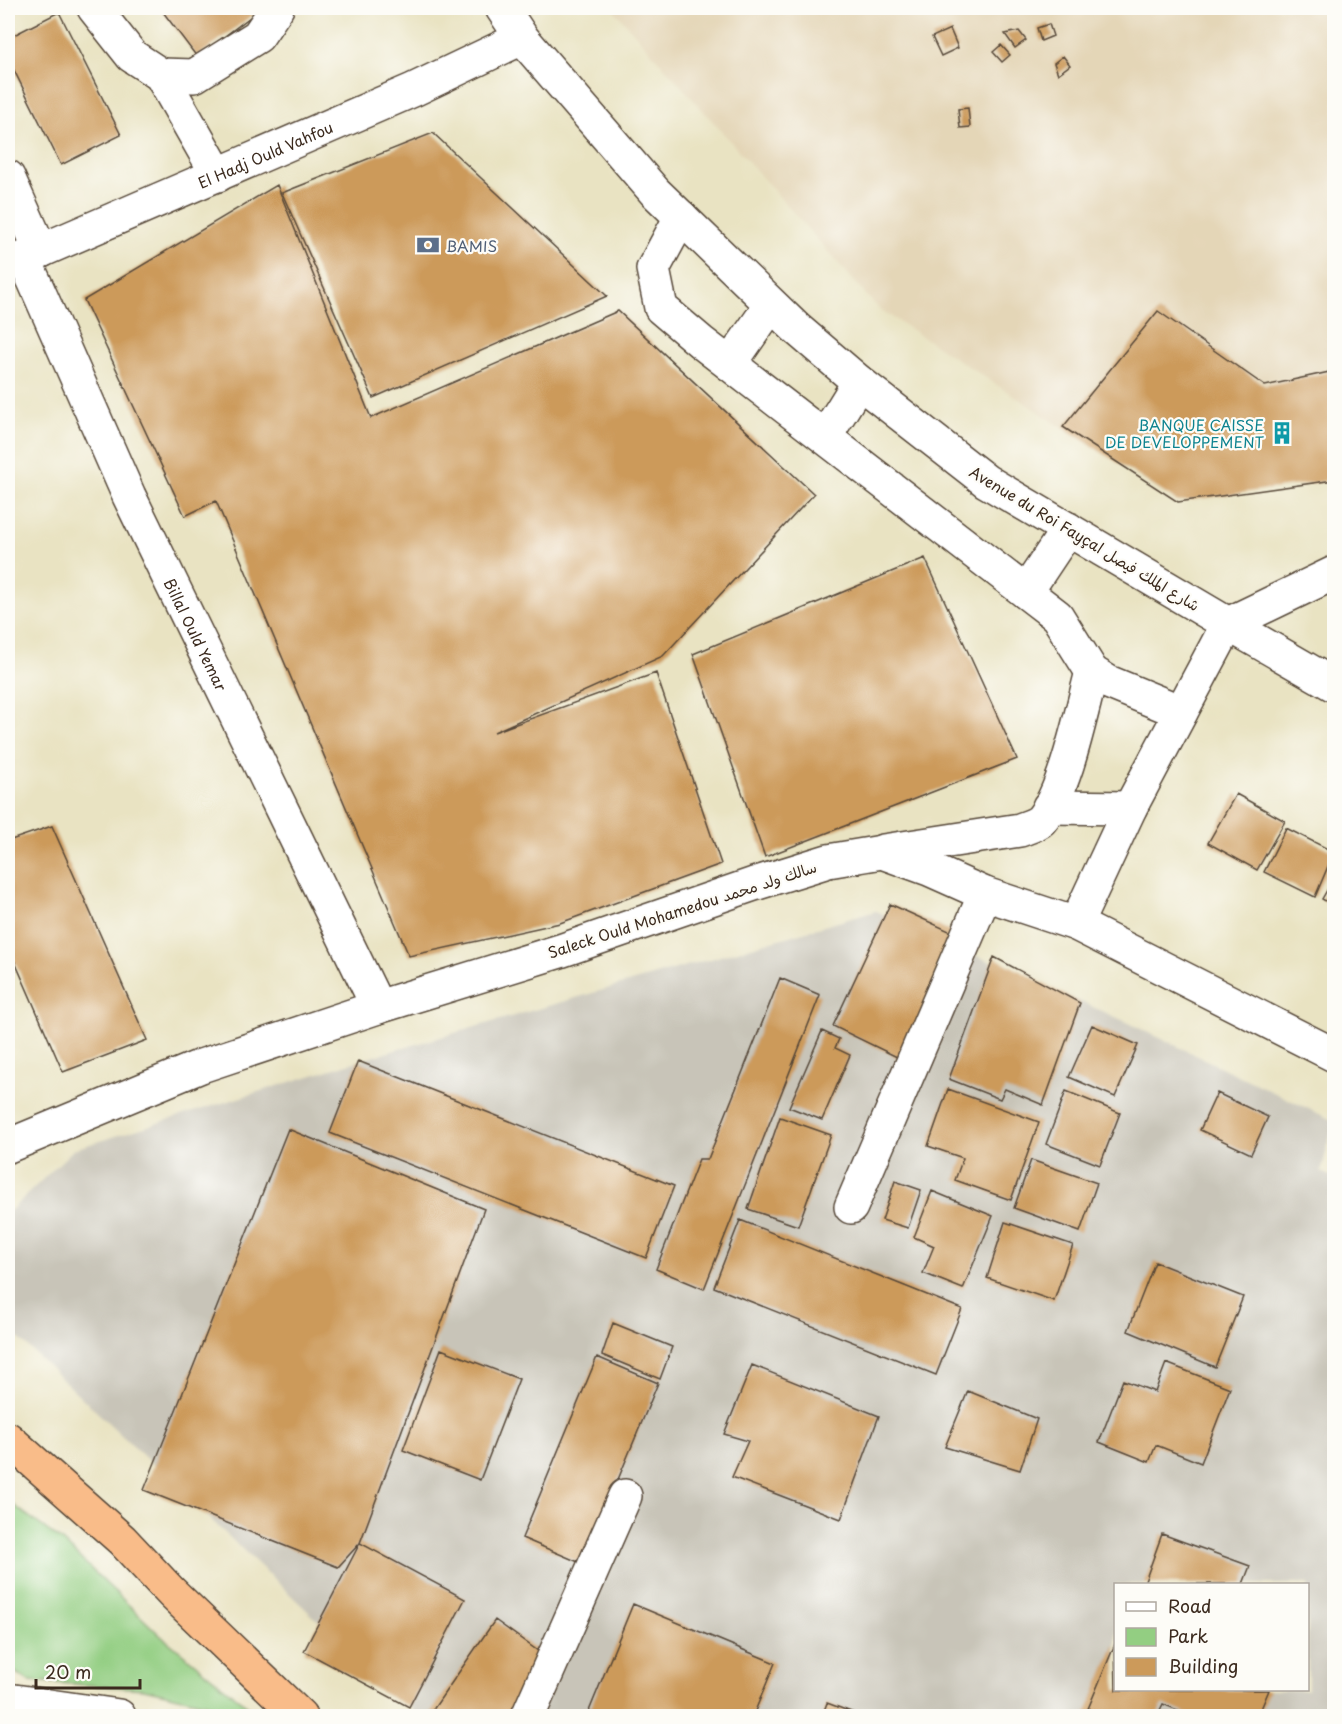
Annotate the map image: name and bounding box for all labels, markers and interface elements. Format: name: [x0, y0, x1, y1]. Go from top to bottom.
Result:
street label: El Hadj Ould Vahfou: [194, 115, 336, 193]
bank icon: BAMIS: [415, 232, 441, 258]
place label: BAMIS: [446, 234, 497, 257]
place label: BANQUE CAISSE DE DEVELOPPEMENT: [1105, 413, 1265, 453]
building icon: BANQUE CAISSE DE DEVELOPPEMENT: [1269, 420, 1295, 446]
street label: Avenue du Roi Fayçal شارع الملك فيصل: [965, 460, 1205, 616]
street label: Billal Ould Yemar: [159, 574, 234, 696]
street label: Saleck Ould Mohamedou سالك ولد محمد: [545, 855, 819, 963]
legend: [1114, 1583, 1309, 1691]
text: Road: [1168, 1592, 1212, 1619]
text: Park: [1168, 1622, 1208, 1649]
scale bar: [36, 1652, 140, 1690]
text: Building: [1168, 1652, 1238, 1679]
text: 20 m: [45, 1658, 91, 1685]

